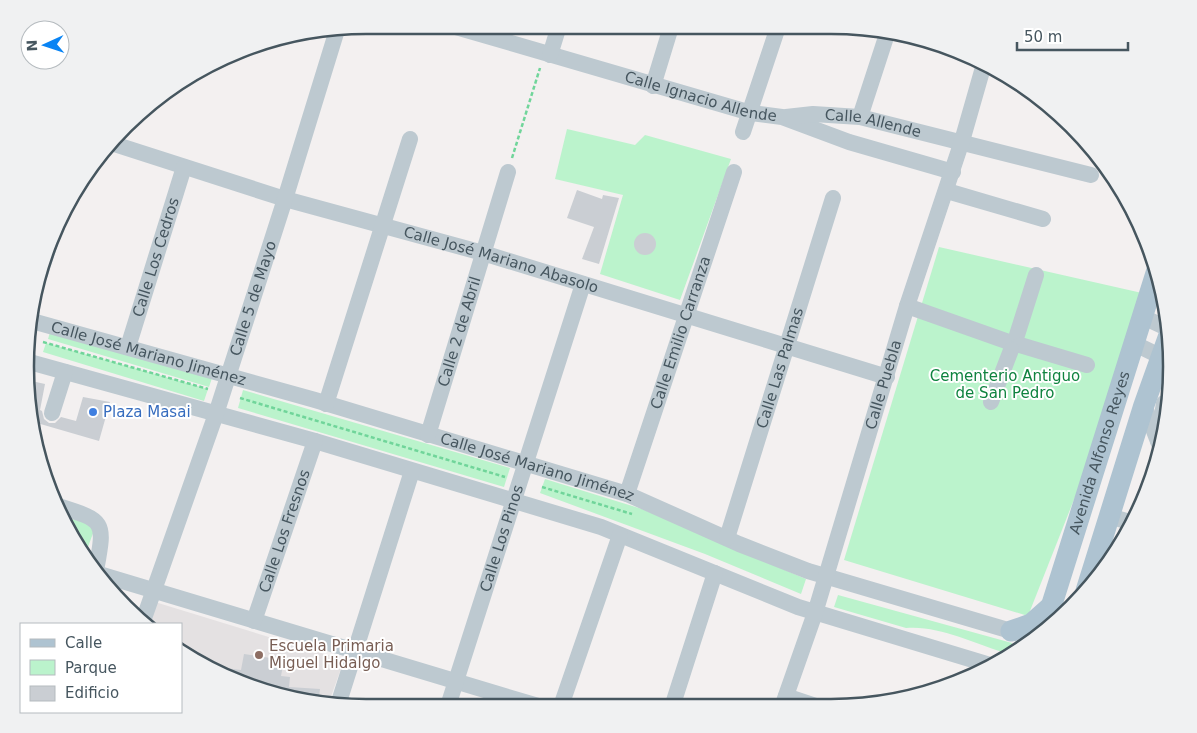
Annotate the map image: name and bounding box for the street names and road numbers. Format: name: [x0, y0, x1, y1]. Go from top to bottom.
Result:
street label: Calle Ignacio Allende: [623, 68, 778, 125]
street label: Calle Allende: [824, 106, 923, 141]
street label: Calle Los Cedros: [129, 195, 183, 319]
street label: Calle José Mariano Abasolo: [402, 223, 601, 297]
street label: Calle 5 de Mayo: [226, 238, 280, 358]
street label: Calle Emilio Carranza: [647, 254, 714, 412]
street label: Calle 2 de Abril: [434, 274, 485, 389]
street label: Calle Las Palmas: [753, 305, 807, 431]
street label: Calle José Mariano Jiménez: [49, 318, 248, 389]
street label: Calle Puebla: [862, 338, 905, 432]
street label: Avenida Alfonso Reyes: [1066, 369, 1134, 536]
street label: Calle José Mariano Jiménez: [438, 429, 637, 505]
street label: Calle Los Fresnos: [255, 467, 314, 595]
street label: Calle Los Pinos: [476, 482, 527, 594]

